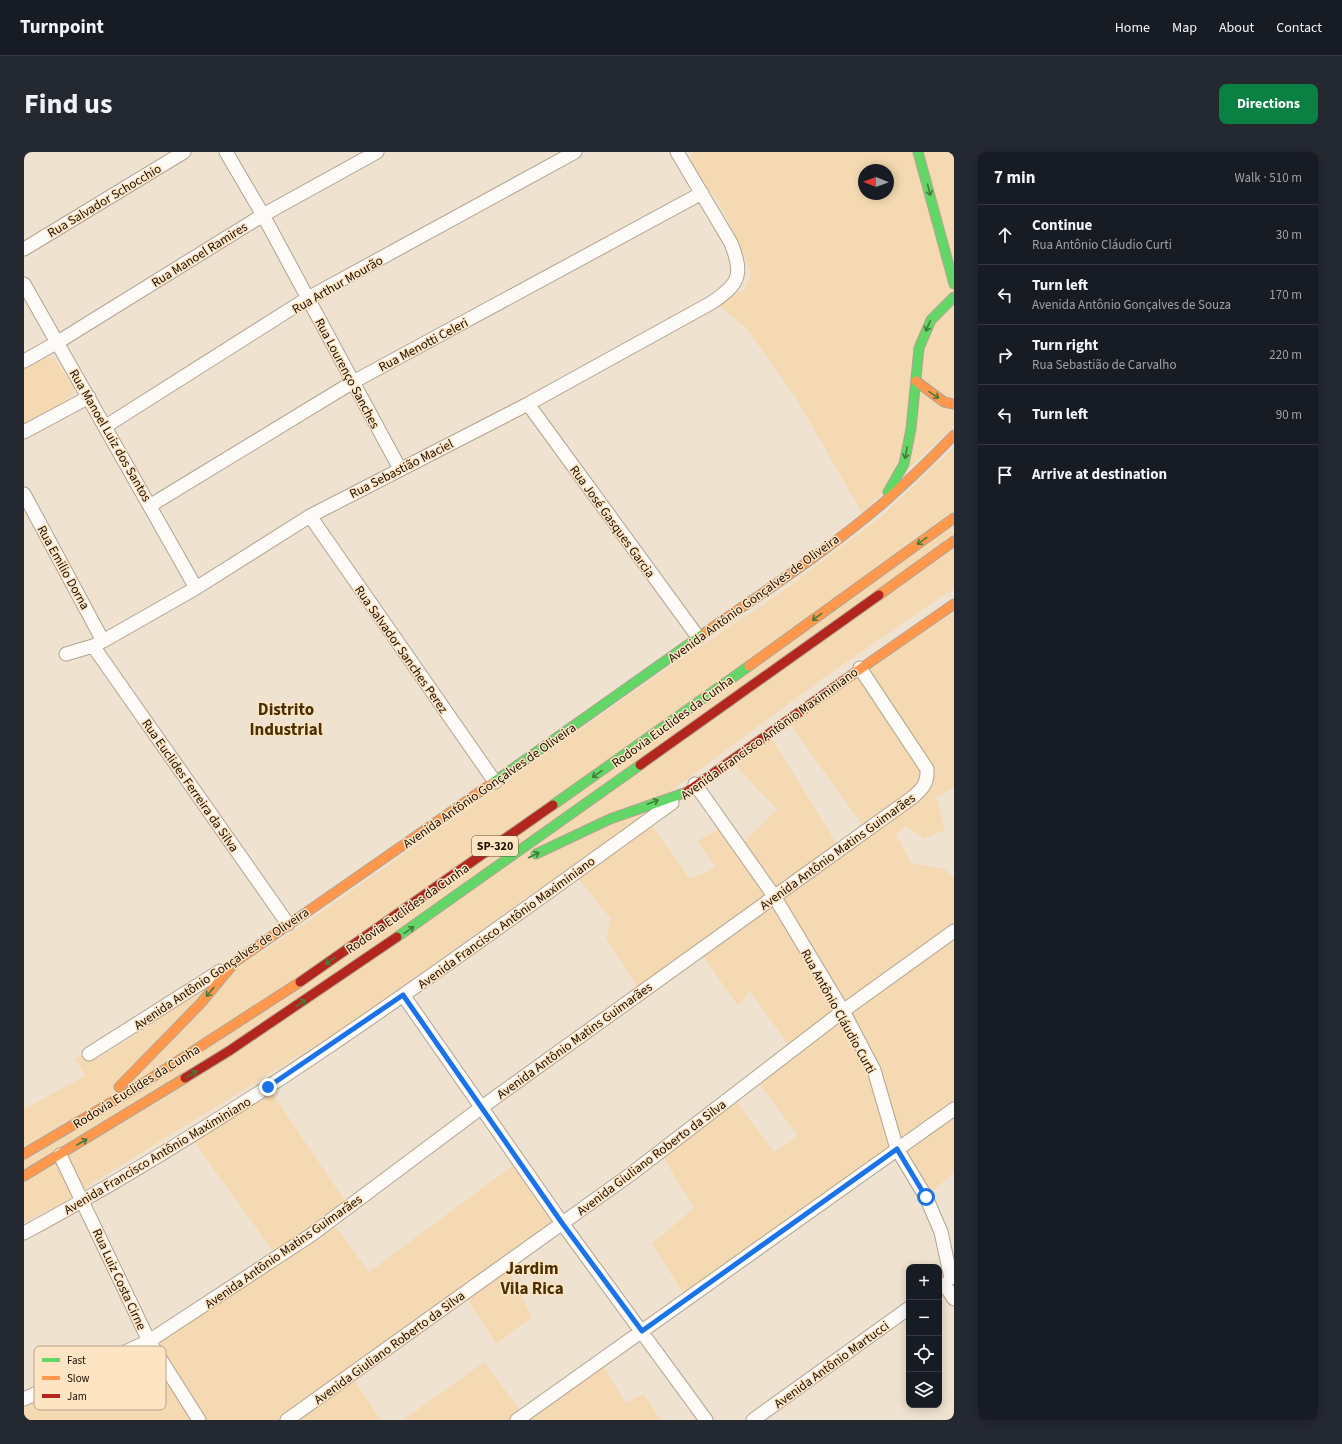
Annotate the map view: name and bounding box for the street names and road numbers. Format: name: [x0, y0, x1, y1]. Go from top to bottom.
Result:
street label: Rua Salvador Schocchio: [44, 160, 165, 242]
street label: Rua Manoel Ramires: [148, 218, 252, 292]
street label: Rua Arthur Mourão: [289, 252, 386, 318]
street label: Rua Menotti Celeri: [375, 314, 471, 376]
street label: Rua Lourenço Sanches: [310, 315, 384, 432]
street label: Rua Manoel Luiz dos Santos: [65, 366, 156, 506]
street label: Rua Sebastião Maciel: [346, 435, 457, 503]
street label: Rua José Gasques Garcia: [565, 462, 659, 581]
street label: Rua Emilio Dorna: [33, 522, 94, 613]
street label: Avenida Antônio Gonçalves de Oliveira: [664, 530, 843, 667]
street label: Rua Salvador Sanches Perez: [350, 582, 452, 717]
street label: Avenida Francisco Antônio Maximiniano: [677, 663, 862, 804]
street label: Rodovia Euclides da Cunha: [608, 671, 737, 772]
street label: Rua Euclides Ferreira da Silva: [137, 716, 243, 856]
street label: Avenida Antônio Gonçalves de Oliveira: [399, 719, 580, 853]
street label: Avenida Antônio Matins Guimarães: [756, 789, 920, 914]
road number: SP-320: [472, 836, 518, 856]
street label: Avenida Francisco Antônio Maximiniano: [414, 852, 599, 993]
street label: Rodovia Euclides da Cunha: [342, 859, 473, 958]
street label: Avenida Antônio Gonçalves de Oliveira: [130, 903, 313, 1034]
street label: Rua Antônio Cláudio Curti: [796, 946, 880, 1077]
street label: Avenida Antônio Matins Guimarães: [493, 978, 657, 1103]
street label: Rodovia Euclides da Cunha: [70, 1040, 203, 1133]
street label: Avenida Francisco Antônio Maximiniano: [61, 1093, 254, 1219]
street label: Avenida Giuliano Roberto da Silva: [573, 1096, 730, 1220]
street label: Avenida Antônio Matins Guimarães: [201, 1190, 366, 1313]
street label: Rua Luiz Costa Cirne: [88, 1226, 150, 1333]
street label: Avenida Giuliano Roberto da Silva: [310, 1287, 469, 1409]
street label: Avenida Antônio Martucci: [770, 1317, 893, 1413]

